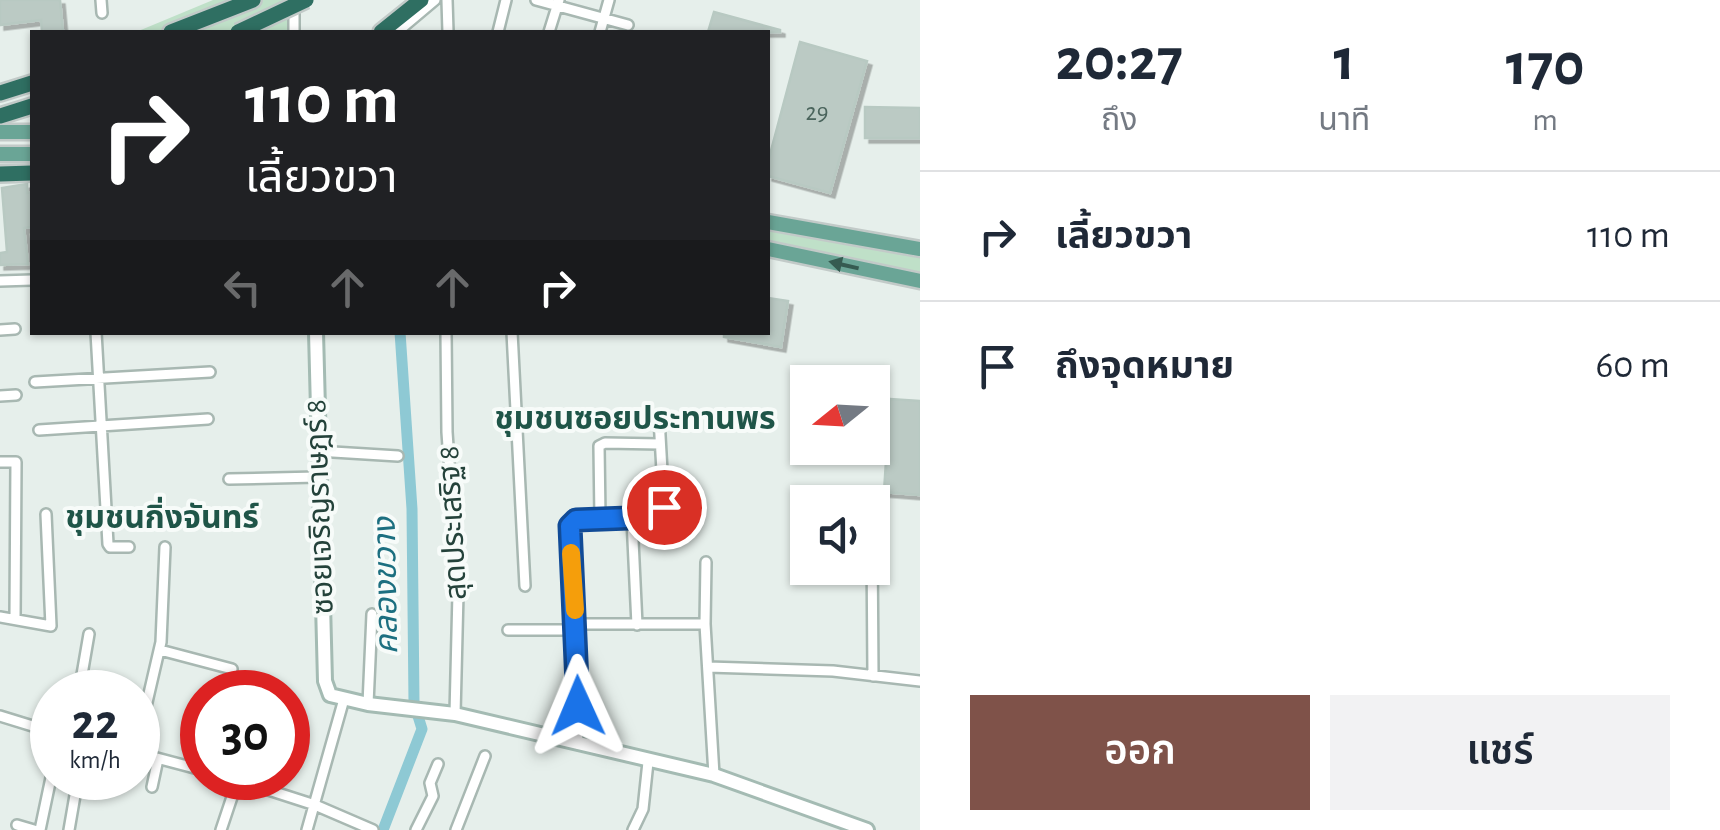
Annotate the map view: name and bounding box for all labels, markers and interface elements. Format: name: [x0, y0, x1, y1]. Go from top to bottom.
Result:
text: 20:27: [1055, 31, 1183, 91]
text: 1: [1334, 31, 1355, 91]
text: 170: [1506, 36, 1585, 96]
text: 110 m: [245, 66, 399, 136]
icon: right: [80, 70, 210, 200]
house number: 29: [805, 100, 829, 125]
text: ถึง: [1101, 104, 1137, 136]
text: นาที: [1318, 104, 1370, 136]
text: m: [1532, 104, 1558, 136]
text: เลี้ยวขวา: [245, 156, 397, 201]
icon: right: [970, 209, 1025, 264]
text: 110 m: [1587, 217, 1670, 255]
text: เลี้ยวขวา: [1055, 218, 1192, 256]
one-way arrow: [828, 257, 859, 272]
icon: left: [215, 260, 270, 315]
icon: ahead: [320, 260, 375, 315]
icon: ahead: [425, 260, 480, 315]
icon: right: [530, 260, 585, 315]
icon: arrive: [970, 339, 1025, 394]
text: 60 m: [1595, 347, 1670, 385]
text: ถึงจุดหมาย: [1055, 348, 1234, 386]
north arrow: [790, 365, 890, 465]
map controls: [790, 365, 890, 585]
street label: ซอยเจริญราษฎร์ 8: [301, 399, 339, 615]
district label: ชุมชนซอยประทานพร: [494, 403, 776, 437]
street label: สุดประเสริฐ 8: [434, 445, 474, 601]
pin: [622, 465, 707, 550]
icon: arrive: [637, 480, 692, 535]
button: sound: [790, 485, 890, 585]
district label: ชุมชนกิ่งจันทร์: [65, 496, 259, 536]
water label: คลองขวาง: [369, 515, 403, 655]
position arrow: [526, 654, 630, 758]
speed limit sign: 30: [180, 670, 310, 800]
button: ออก: [970, 695, 1310, 810]
button: แชร์: [1330, 695, 1670, 810]
text: 22: [71, 698, 119, 748]
text: km/h: [69, 748, 121, 773]

